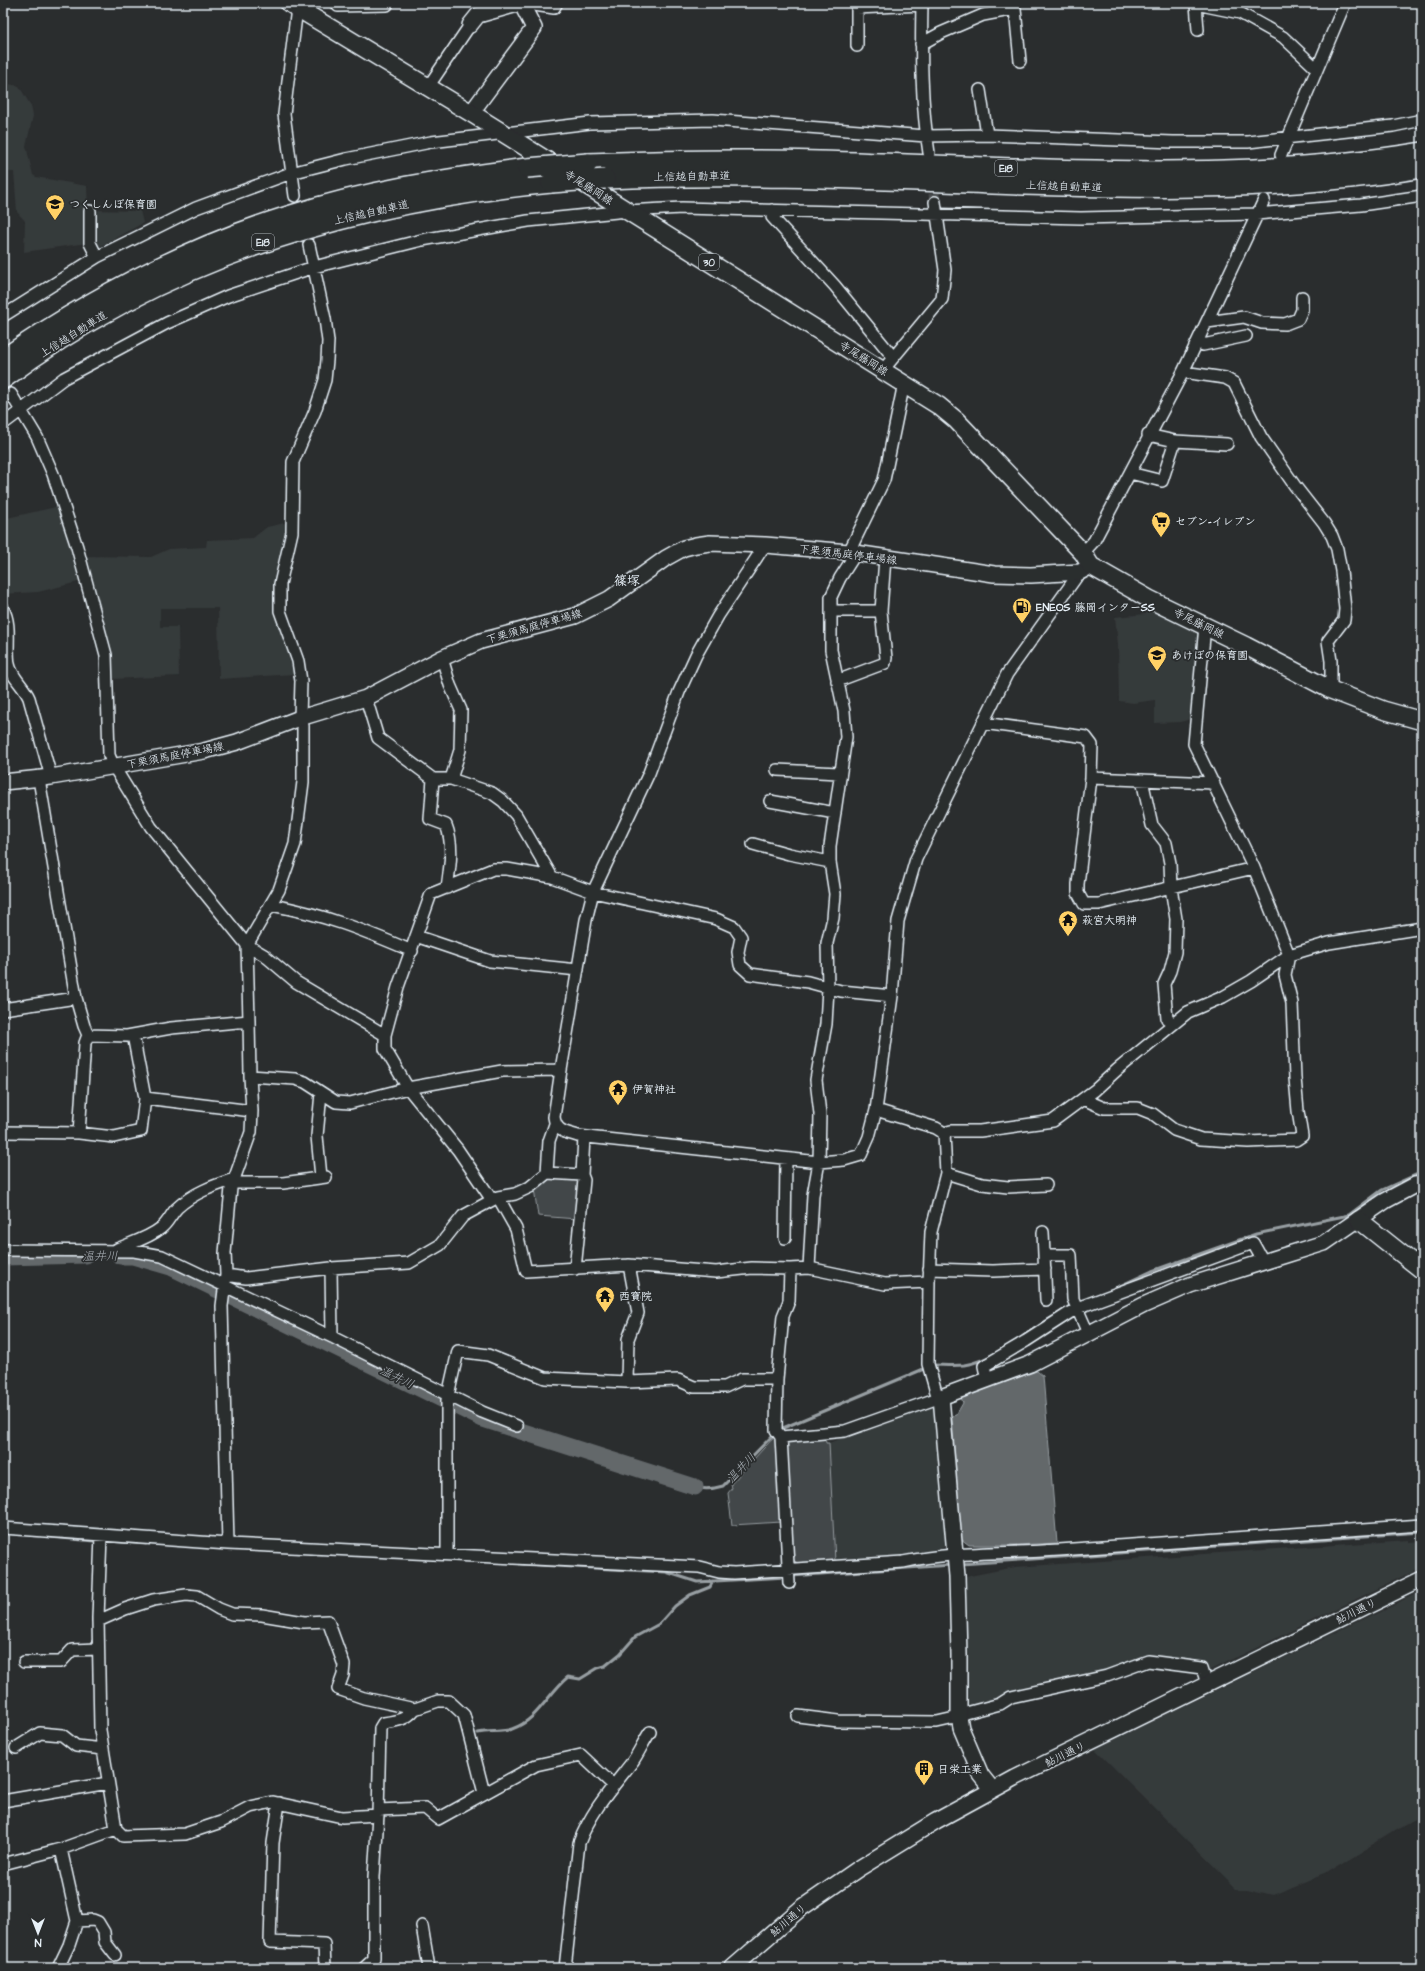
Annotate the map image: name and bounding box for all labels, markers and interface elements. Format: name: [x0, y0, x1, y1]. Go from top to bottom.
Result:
road number: E18: [995, 160, 1017, 176]
street label: 寺尾藤岡線: [561, 166, 616, 208]
street label: 上信越自動車道: [653, 168, 731, 185]
street label: 上信越自動車道: [1025, 178, 1103, 195]
school or university icon: つくしんぼ保育園: [44, 193, 66, 221]
place label: つくしんぼ保育園: [69, 197, 157, 212]
street label: 上信越自動車道: [332, 197, 410, 228]
road number: E18: [252, 234, 274, 250]
road number: 30: [699, 254, 719, 270]
street label: 上信越自動車道: [37, 308, 110, 361]
street label: 寺尾藤岡線: [836, 337, 891, 379]
supermarket icon: セブン-イレブン: [1150, 510, 1172, 538]
place label: セブン-イレブン: [1175, 514, 1255, 529]
street label: 下栗須馬庭停車場線: [798, 541, 898, 568]
district label: 篠塚: [614, 572, 640, 590]
fuel station icon: ENEOS 藤岡インターSS: [1011, 596, 1033, 624]
place label: ENEOS 藤岡インターSS: [1036, 600, 1155, 615]
street label: 寺尾藤岡線: [1171, 605, 1227, 642]
street label: 下栗須馬庭停車場線: [484, 606, 584, 647]
school or university icon: あけぼの保育園: [1146, 644, 1168, 672]
place label: あけぼの保育園: [1171, 648, 1248, 663]
street label: 下栗須馬庭停車場線: [125, 739, 225, 772]
temple icon: 萩宮大明神: [1057, 909, 1079, 937]
place label: 萩宮大明神: [1082, 913, 1137, 928]
temple icon: 伊賀神社: [607, 1078, 629, 1106]
place label: 伊賀神社: [632, 1082, 676, 1097]
water label: 温井川: [82, 1248, 118, 1265]
temple icon: 西寶院: [594, 1285, 616, 1313]
place label: 西寶院: [619, 1289, 652, 1304]
water label: 温井川: [377, 1362, 417, 1393]
water label: 温井川: [723, 1449, 760, 1487]
street label: 鮎川通り: [1333, 1595, 1379, 1628]
street label: 鮎川通り: [1042, 1738, 1088, 1771]
building icon: 日栄工業: [913, 1758, 935, 1786]
place label: 日栄工業: [938, 1762, 982, 1777]
street label: 鮎川通り: [767, 1900, 810, 1940]
north arrow: [18, 1913, 58, 1953]
text: N: [34, 1935, 41, 1950]

